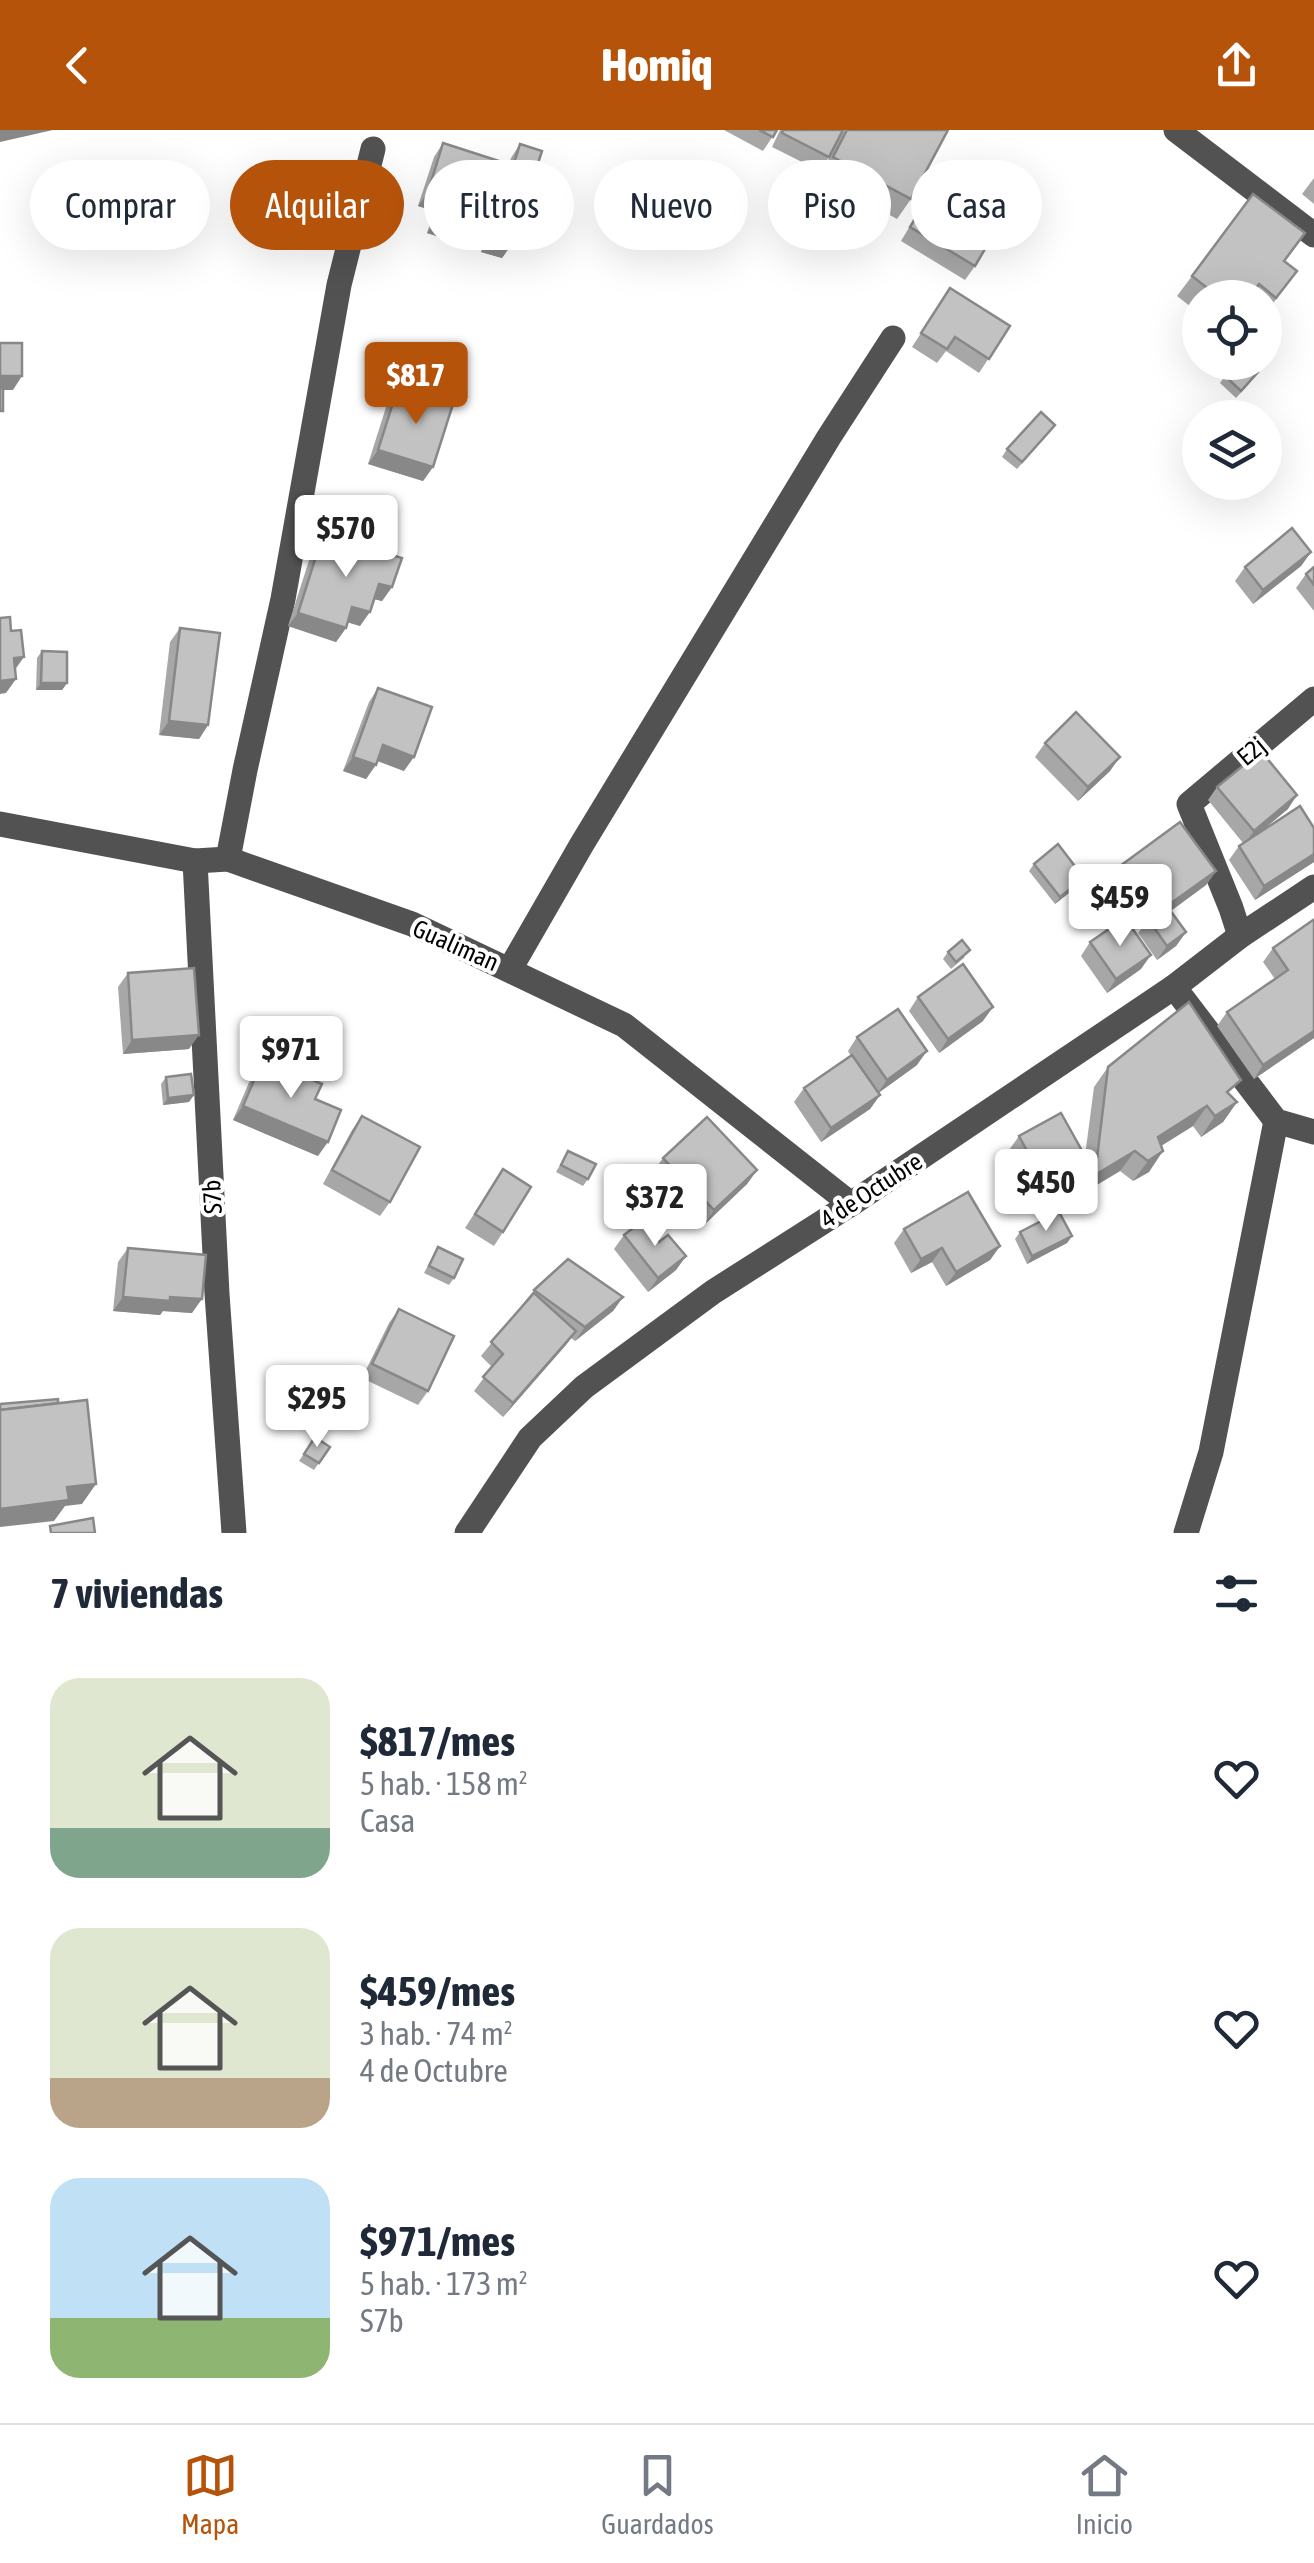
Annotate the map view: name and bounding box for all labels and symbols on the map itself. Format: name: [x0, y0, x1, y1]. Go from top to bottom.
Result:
pin: $817: [357, 342, 475, 427]
pin: $570: [287, 495, 405, 580]
street label: E2j: [1231, 731, 1271, 771]
pin: $459: [1061, 864, 1179, 949]
street label: Gualiman: [409, 914, 503, 976]
pin: $971: [232, 1016, 350, 1101]
street label: 4 de Octubre: [815, 1147, 927, 1233]
pin: $450: [987, 1149, 1105, 1234]
pin: $372: [596, 1164, 714, 1249]
street label: S7b: [197, 1179, 227, 1215]
pin: $295: [258, 1365, 376, 1450]

